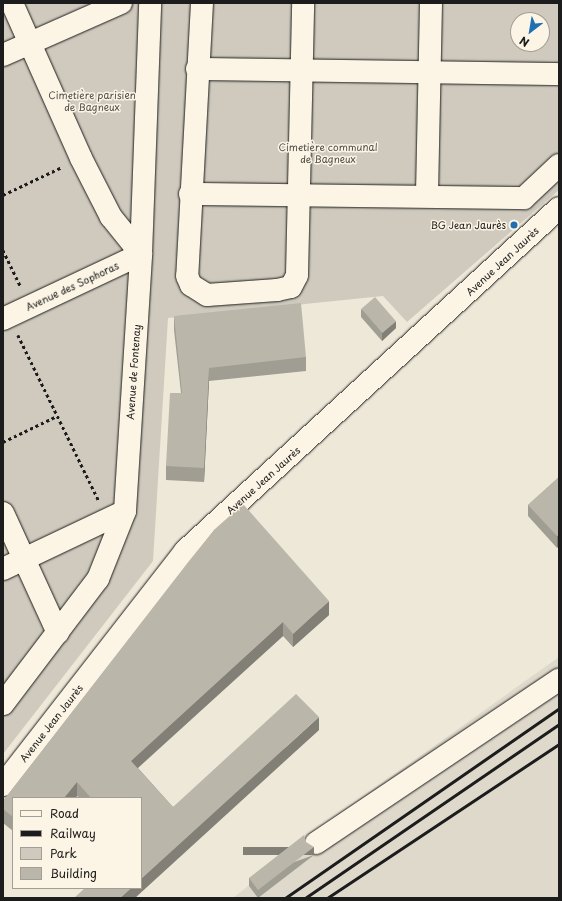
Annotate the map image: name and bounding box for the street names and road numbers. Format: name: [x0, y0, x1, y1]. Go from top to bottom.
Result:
street label: Avenue Jean Jaurès: [463, 224, 541, 298]
street label: Avenue des Sophoras: [24, 259, 120, 313]
street label: Avenue de Fontenay: [124, 324, 142, 420]
street label: Avenue Jean Jaurès: [224, 444, 302, 516]
street label: Avenue Jean Jaurès: [17, 682, 85, 764]

